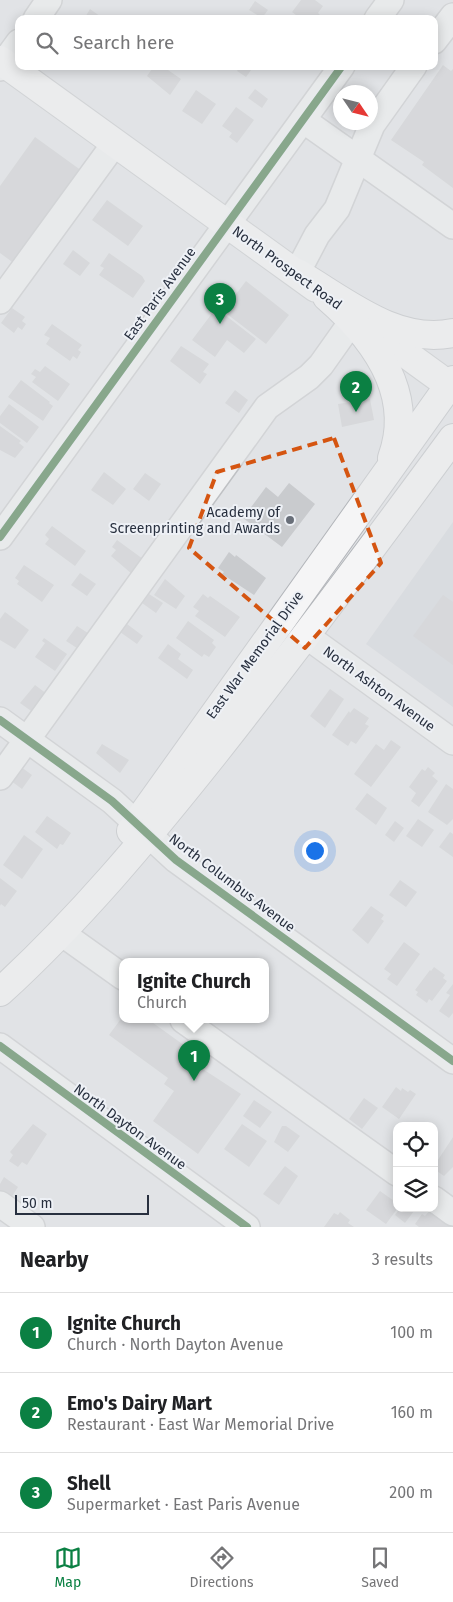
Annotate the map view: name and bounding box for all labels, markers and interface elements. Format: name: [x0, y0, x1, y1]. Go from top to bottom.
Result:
search box: [15, 15, 438, 70]
icon: search: [33, 29, 61, 57]
text: Search here: [73, 31, 174, 54]
north arrow: [333, 85, 378, 130]
street label: North Prospect Road: [229, 223, 345, 313]
street label: East Paris Avenue: [120, 244, 200, 344]
pin: 3: [204, 283, 236, 324]
pin: 2: [340, 371, 372, 412]
place label: Academy of Screenprinting and Awards: [110, 504, 281, 537]
marker: Academy of Screenprinting and Awards: [284, 514, 296, 526]
street label: East War Memorial Drive: [203, 588, 307, 722]
street label: North Ashton Avenue: [320, 643, 438, 735]
street label: North Columbus Avenue: [166, 830, 298, 936]
your location: [302, 838, 328, 864]
popup: [119, 958, 269, 1023]
text: Ignite Church: [137, 970, 251, 993]
text: Church: [137, 993, 187, 1012]
pin: 1: [178, 1040, 210, 1081]
street label: North Dayton Avenue: [71, 1081, 189, 1173]
map controls: [393, 1122, 438, 1212]
button: locate: [393, 1122, 438, 1167]
button: layers: [393, 1167, 438, 1212]
scale bar: [15, 1192, 149, 1215]
text: 50 m: [22, 1195, 53, 1212]
text: Nearby: [20, 1247, 88, 1273]
text: 3 results: [372, 1250, 433, 1269]
text: Ignite Church: [67, 1312, 181, 1335]
text: 1: [32, 1323, 40, 1342]
text: 100 m: [390, 1323, 433, 1342]
text: Church · North Dayton Avenue: [67, 1335, 283, 1354]
text: Emo's Dairy Mart: [67, 1392, 212, 1415]
text: 2: [32, 1403, 40, 1422]
text: 160 m: [391, 1403, 433, 1422]
text: Restaurant · East War Memorial Drive: [67, 1415, 334, 1434]
text: Shell: [67, 1472, 111, 1495]
text: 3: [32, 1483, 40, 1502]
text: 200 m: [389, 1483, 433, 1502]
text: Supermarket · East Paris Avenue: [67, 1495, 300, 1514]
tab: Map: [54, 1544, 82, 1591]
tab: Directions: [189, 1544, 254, 1591]
tab: Saved: [361, 1544, 399, 1591]

